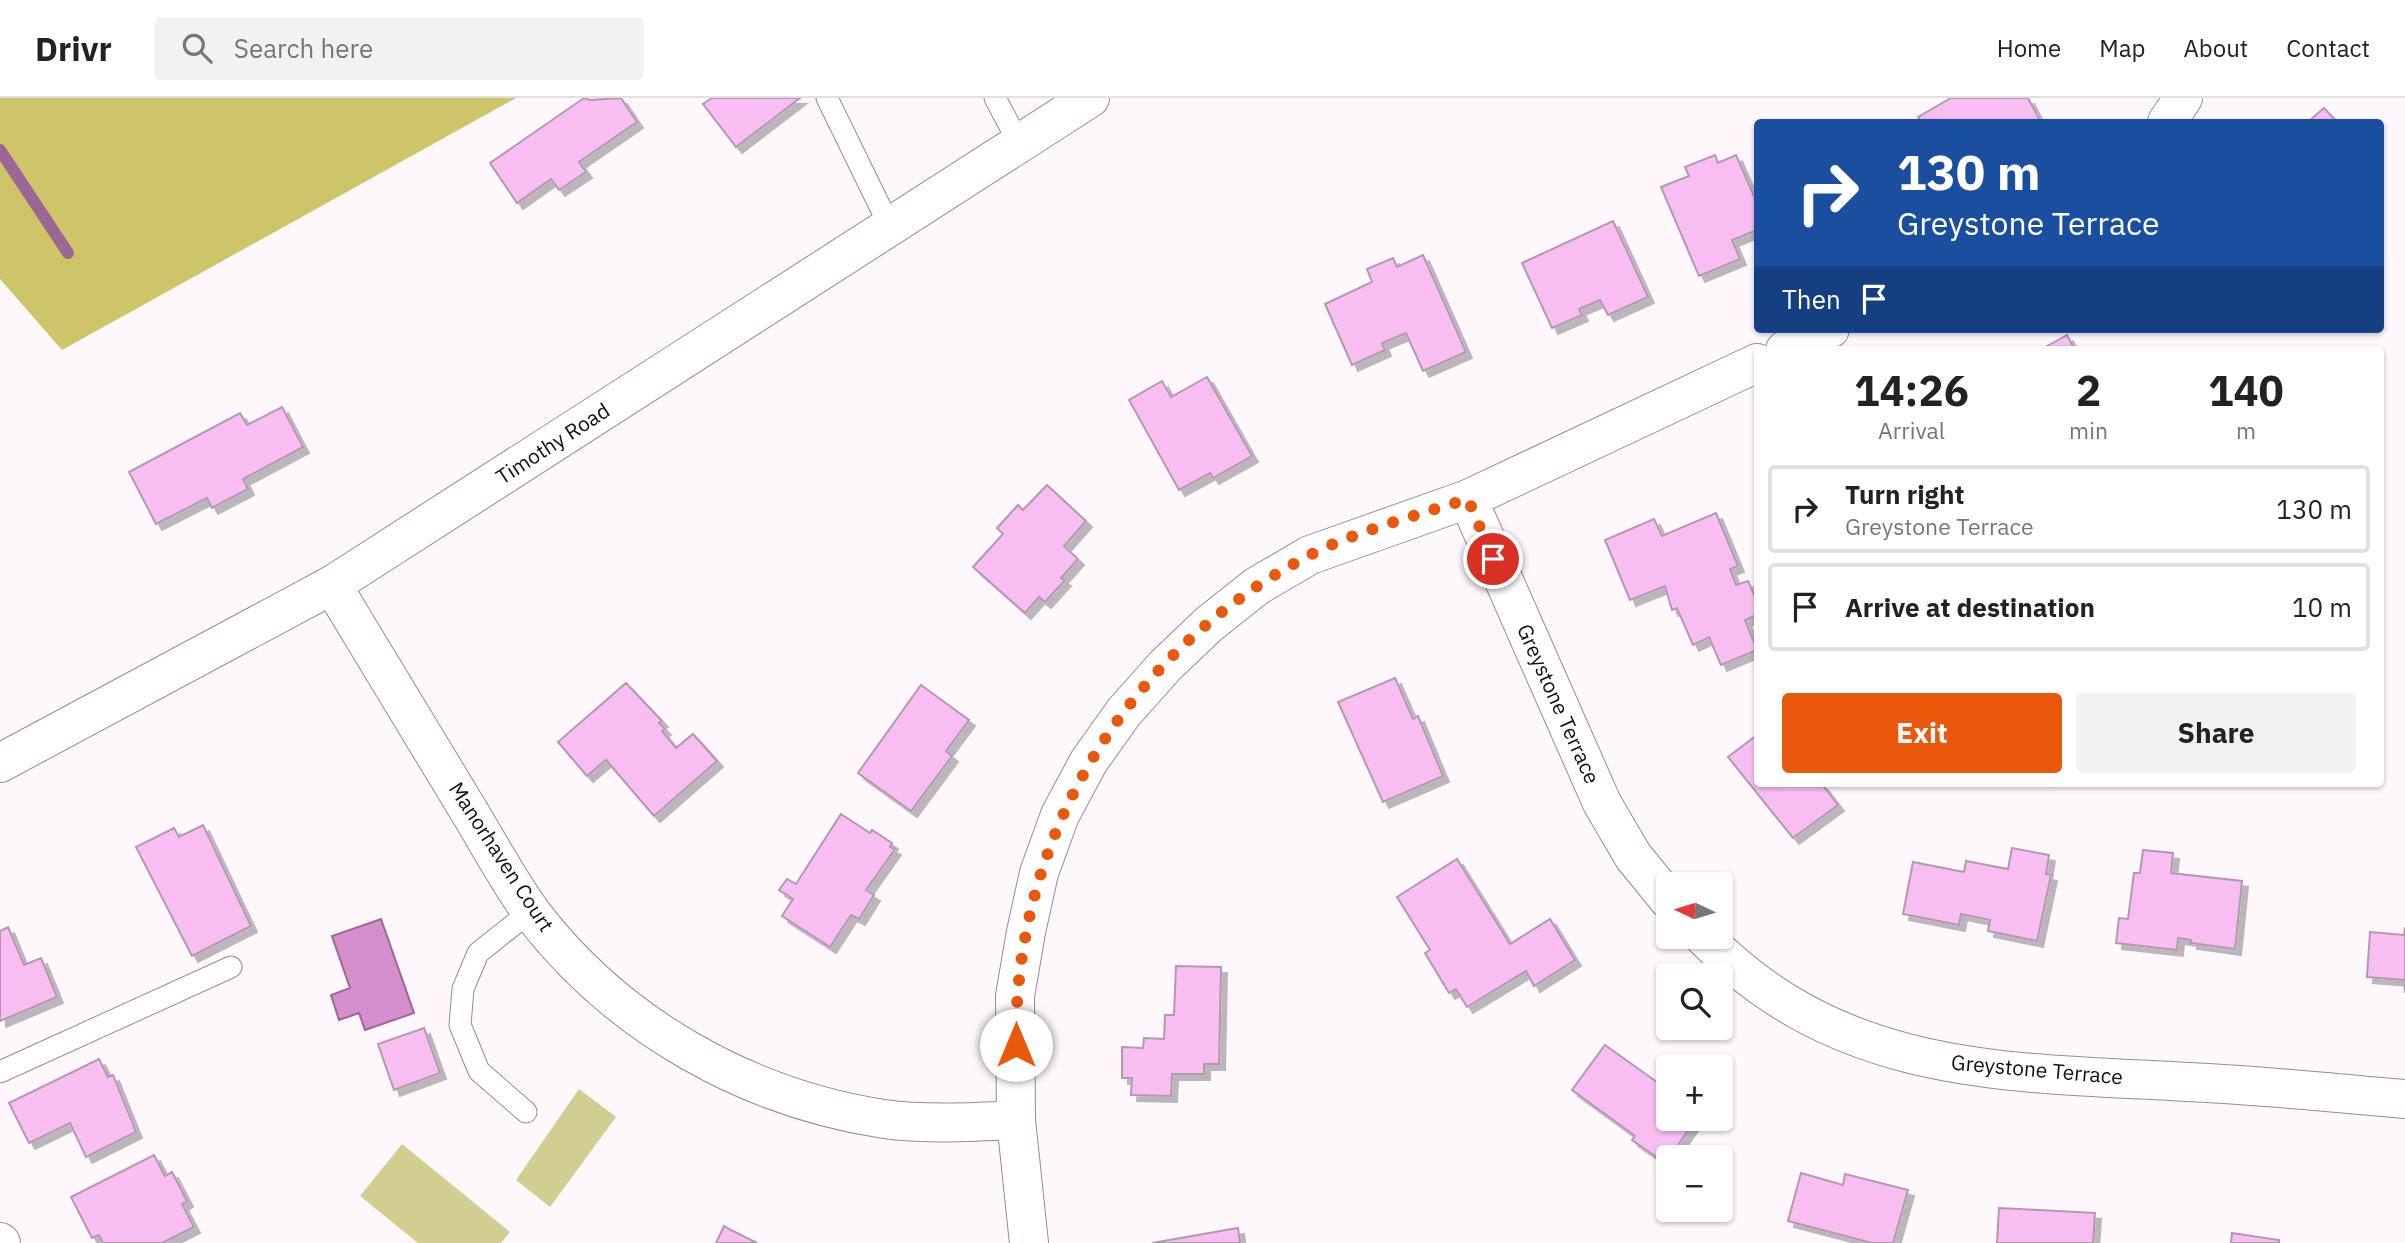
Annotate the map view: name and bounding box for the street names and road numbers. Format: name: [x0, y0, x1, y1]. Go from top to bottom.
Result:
street label: Timothy Road: [490, 396, 615, 490]
street label: Greystone Terrace: [1511, 619, 1607, 788]
street label: Manorhaven Court: [443, 776, 561, 937]
street label: Greystone Terrace: [1950, 1048, 2124, 1090]

